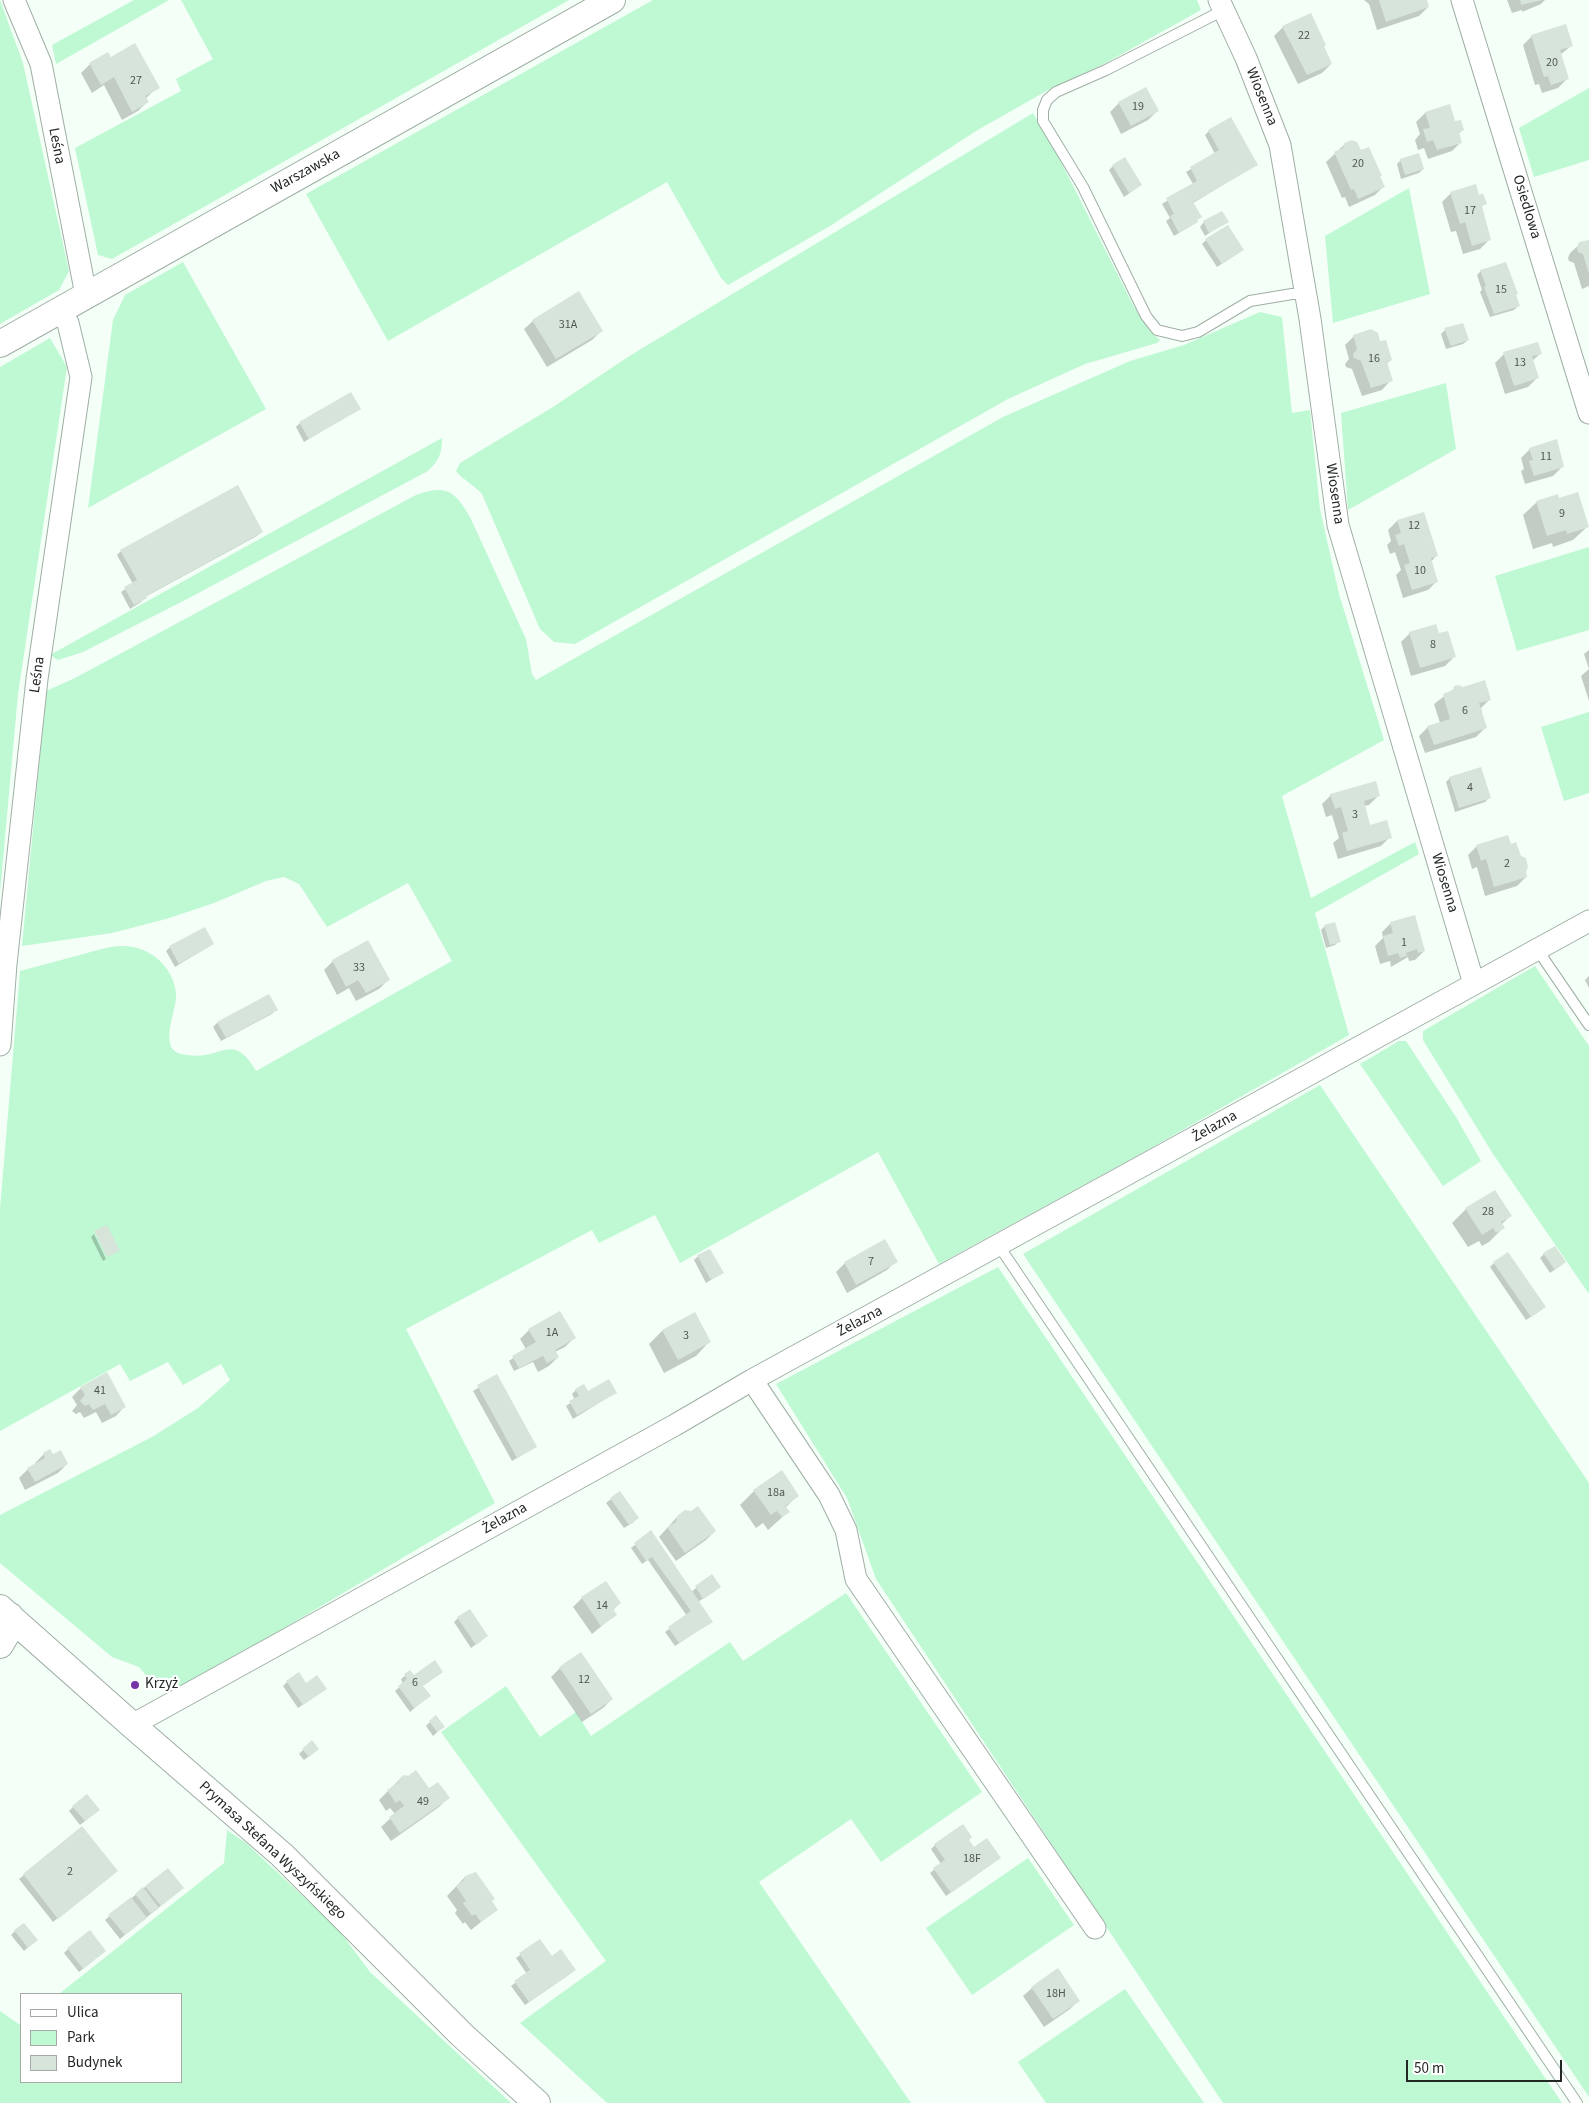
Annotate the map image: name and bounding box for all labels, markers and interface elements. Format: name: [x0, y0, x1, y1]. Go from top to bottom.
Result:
house number: 22: [1298, 29, 1310, 43]
house number: 20: [1546, 56, 1558, 70]
street label: Wiosenna: [1241, 65, 1281, 129]
house number: 27: [130, 74, 142, 88]
house number: 19: [1132, 100, 1144, 114]
street label: Leśna: [44, 126, 68, 166]
street label: Warszawska: [268, 146, 344, 198]
house number: 20: [1352, 157, 1364, 171]
street label: Osiedlowa: [1508, 173, 1544, 241]
house number: 17: [1464, 204, 1476, 218]
house number: 15: [1495, 283, 1507, 297]
house number: 31A: [559, 318, 577, 332]
house number: 16: [1368, 352, 1380, 366]
house number: 13: [1514, 356, 1526, 370]
house number: 11: [1540, 450, 1552, 464]
street label: Wiosenna: [1321, 462, 1347, 526]
house number: 9: [1559, 507, 1565, 521]
house number: 12: [1408, 519, 1420, 533]
house number: 10: [1414, 564, 1426, 578]
house number: 8: [1430, 638, 1436, 652]
street label: Leśna: [27, 656, 49, 694]
house number: 6: [1462, 704, 1468, 718]
house number: 4: [1467, 781, 1473, 795]
house number: 3: [1352, 808, 1358, 822]
street label: Wiosenna: [1426, 851, 1462, 915]
house number: 2: [1504, 857, 1510, 871]
house number: 1: [1401, 936, 1407, 950]
house number: 33: [353, 961, 365, 975]
street label: Żelazna: [1189, 1107, 1241, 1147]
house number: 28: [1482, 1205, 1494, 1219]
house number: 7: [868, 1255, 874, 1269]
street label: Żelazna: [834, 1303, 886, 1341]
house number: 1A: [546, 1326, 558, 1340]
house number: 3: [683, 1329, 689, 1343]
house number: 41: [94, 1384, 106, 1398]
house number: 18a: [767, 1486, 785, 1500]
street label: Żelazna: [479, 1499, 531, 1539]
house number: 14: [596, 1599, 608, 1613]
house number: 12: [578, 1673, 590, 1687]
place label: Krzyż: [145, 1676, 178, 1694]
house number: 6: [412, 1676, 418, 1690]
marker: Krzyż: [129, 1679, 141, 1691]
street label: Prymasa Stefana Wyszyńskiego: [195, 1778, 349, 1924]
house number: 49: [417, 1795, 429, 1809]
house number: 18F: [963, 1852, 981, 1866]
house number: 2: [67, 1865, 73, 1879]
house number: 18H: [1046, 1987, 1066, 2001]
legend: [20, 1993, 182, 2083]
text: Ulica: [67, 2002, 98, 2023]
text: Park: [67, 2027, 95, 2048]
scale bar: [1409, 2050, 1565, 2082]
text: Budynek: [67, 2052, 122, 2073]
text: 50 m: [1414, 2058, 1444, 2079]

